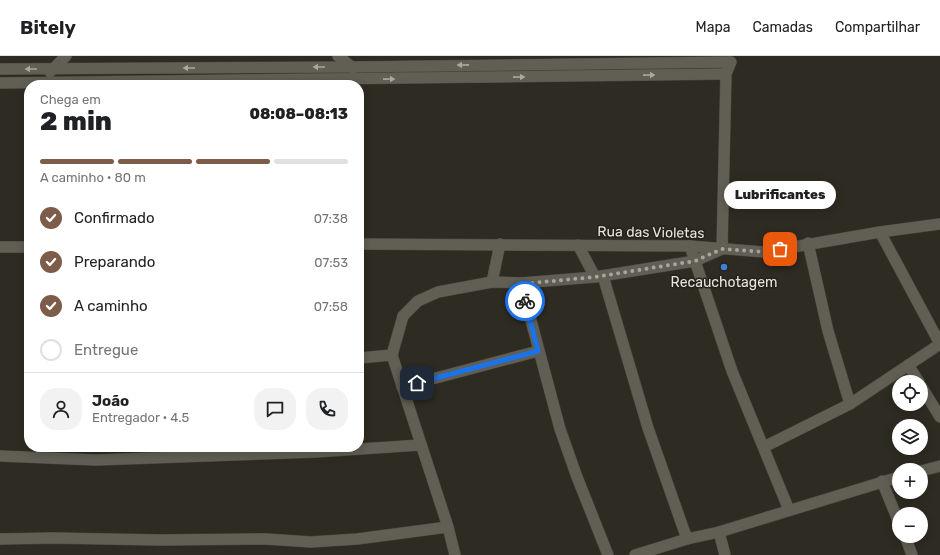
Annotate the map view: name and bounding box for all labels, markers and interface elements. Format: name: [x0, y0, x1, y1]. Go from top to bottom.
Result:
text: Bitely: [20, 16, 76, 39]
text: Mapa: [696, 19, 731, 36]
text: Camadas: [753, 19, 813, 36]
text: Compartilhar: [835, 19, 920, 36]
one-way arrow: [456, 62, 469, 68]
one-way arrow: [312, 64, 325, 70]
one-way arrow: [182, 65, 195, 71]
one-way arrow: [24, 66, 37, 72]
one-way arrow: [643, 72, 656, 78]
one-way arrow: [513, 74, 526, 80]
one-way arrow: [383, 76, 396, 82]
text: Chega em: [40, 92, 101, 107]
text: 08:08–08:13: [249, 105, 348, 123]
text: 2 min: [40, 106, 112, 137]
text: A caminho · 80 m: [40, 170, 146, 185]
callout: Lubrificantes: [724, 181, 836, 209]
text: Lubrificantes: [735, 187, 825, 202]
icon: check: [40, 207, 62, 229]
text: Confirmado: [74, 209, 155, 227]
text: 07:38: [314, 211, 348, 226]
street label: Rua das Violetas: [597, 223, 705, 242]
pin: [763, 232, 797, 266]
icon: bag: [769, 238, 791, 260]
icon: check: [40, 251, 62, 273]
text: Preparando: [74, 253, 155, 271]
text: 07:53: [314, 255, 348, 270]
marker: Recauchotagem: [719, 262, 729, 272]
place label: Recauchotagem: [671, 274, 777, 291]
courier: [505, 281, 545, 321]
icon: bike: [514, 290, 536, 312]
icon: check: [40, 295, 62, 317]
text: A caminho: [74, 297, 148, 315]
text: 07:58: [314, 299, 348, 314]
text: Entregue: [74, 341, 138, 359]
pin: [400, 366, 434, 400]
icon: home: [406, 372, 428, 394]
map controls: [892, 375, 928, 543]
button: locate: [892, 375, 928, 411]
button: person: [40, 388, 82, 430]
button: chat: [254, 388, 296, 430]
button: phone: [306, 388, 348, 430]
text: João: [92, 392, 129, 410]
text: Entregador · 4.5: [92, 410, 189, 425]
button: layers: [892, 419, 928, 455]
button: +: [892, 463, 928, 499]
button: −: [892, 507, 928, 543]

